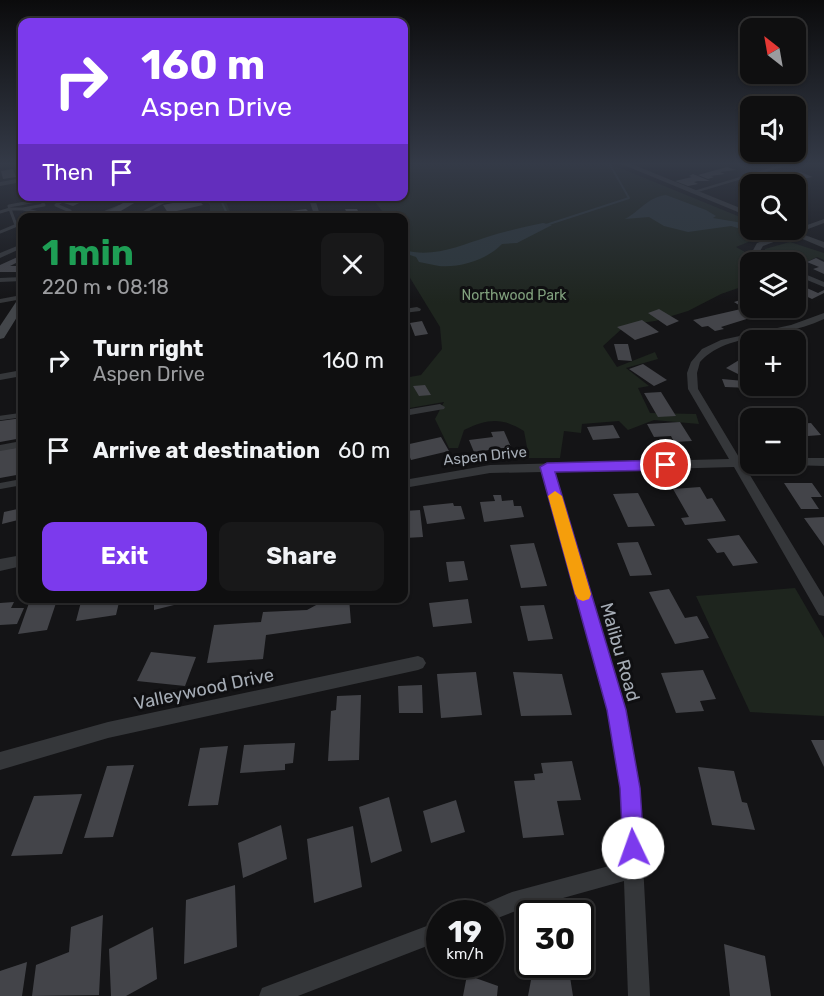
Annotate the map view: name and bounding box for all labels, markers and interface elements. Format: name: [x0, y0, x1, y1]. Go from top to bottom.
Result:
north arrow: [740, 18, 806, 84]
map controls: [740, 18, 806, 474]
text: 160 m: [141, 40, 265, 90]
icon: right: [42, 42, 120, 120]
text: Aspen Drive: [141, 91, 292, 123]
button: sound: [740, 96, 806, 162]
icon: arrive: [105, 156, 138, 189]
text: Then: [42, 159, 93, 186]
button: search: [740, 174, 806, 240]
text: 1 min: [42, 231, 134, 274]
button: close: [321, 233, 384, 296]
button: layers: [740, 252, 806, 318]
text: 220 m · 08:18: [42, 275, 169, 299]
park label: Northwood Park: [462, 287, 567, 304]
button: +: [740, 330, 806, 396]
text: Turn right: [93, 335, 203, 362]
icon: right: [42, 344, 75, 377]
text: 160 m: [322, 347, 384, 374]
text: Aspen Drive: [93, 362, 205, 386]
button: −: [740, 408, 806, 474]
icon: arrive: [42, 434, 75, 467]
text: Arrive at destination: [93, 437, 320, 464]
text: 60 m: [338, 437, 390, 464]
pin: [640, 439, 691, 490]
street label: Aspen Drive: [442, 443, 528, 469]
icon: arrive: [649, 448, 682, 481]
button: Exit: [42, 522, 207, 591]
button: Share: [219, 522, 384, 591]
street label: Malibu Road: [595, 600, 645, 704]
street label: Valleywood Drive: [132, 663, 276, 715]
position arrow: [601, 816, 665, 880]
speed limit sign: 30: [516, 900, 594, 978]
text: 19: [448, 914, 482, 950]
text: km/h: [446, 945, 484, 963]

